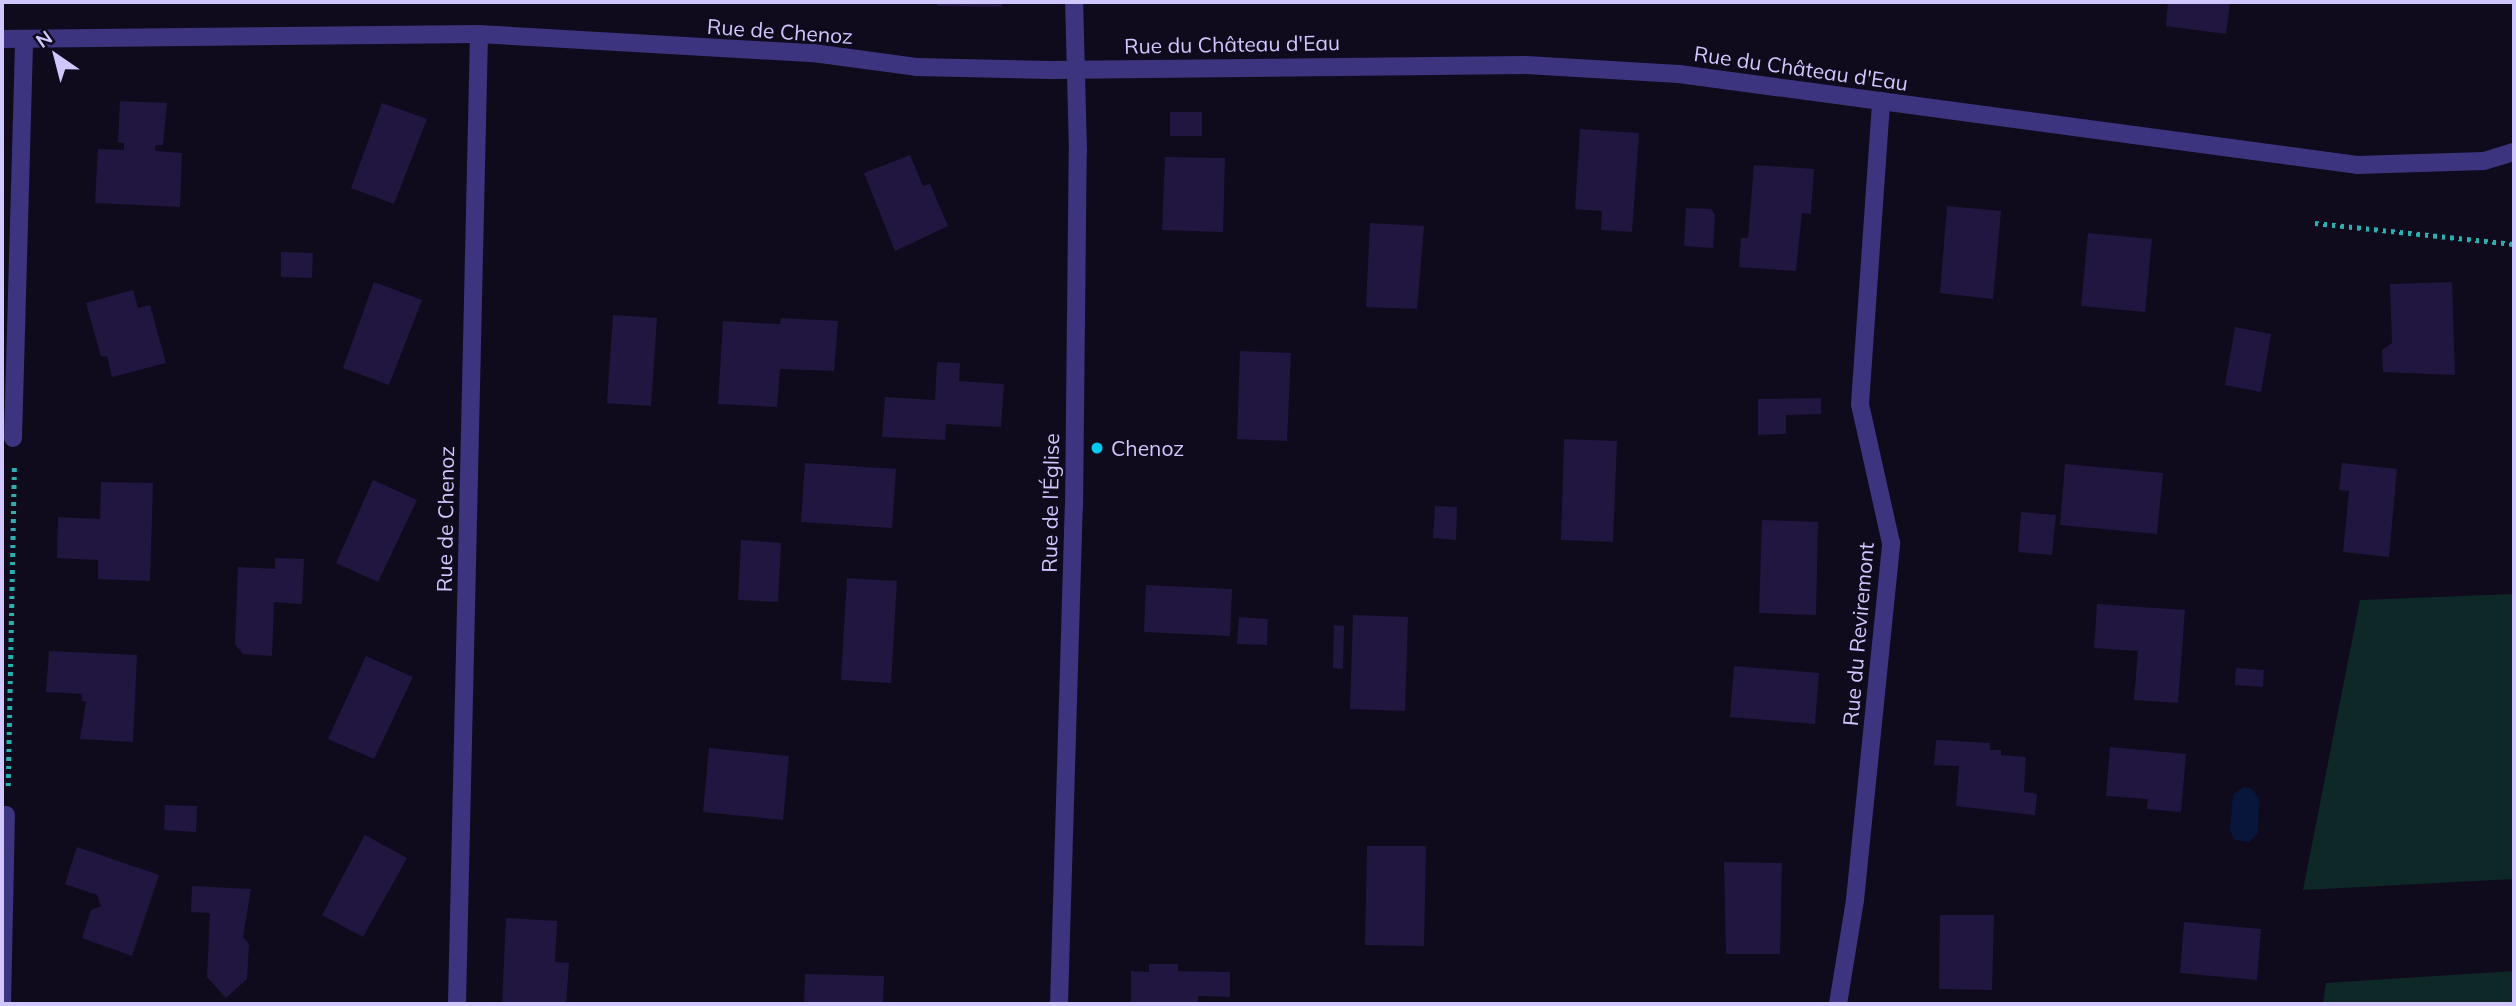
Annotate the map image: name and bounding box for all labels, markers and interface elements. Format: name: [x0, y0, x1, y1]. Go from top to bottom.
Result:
street label: Rue de Chenoz: [706, 13, 854, 49]
north arrow: [21, 21, 91, 91]
text: N: [31, 25, 57, 53]
street label: Rue du Château d'Eau: [1124, 30, 1340, 58]
street label: Rue du Château d'Eau: [1692, 40, 1910, 96]
street label: Rue de l'Église: [1036, 433, 1064, 573]
place label: Chenoz: [1111, 435, 1184, 461]
marker: Chenoz: [1089, 440, 1105, 456]
street label: Rue de Chenoz: [431, 446, 459, 592]
street label: Rue du Reviremont: [1837, 541, 1879, 727]

